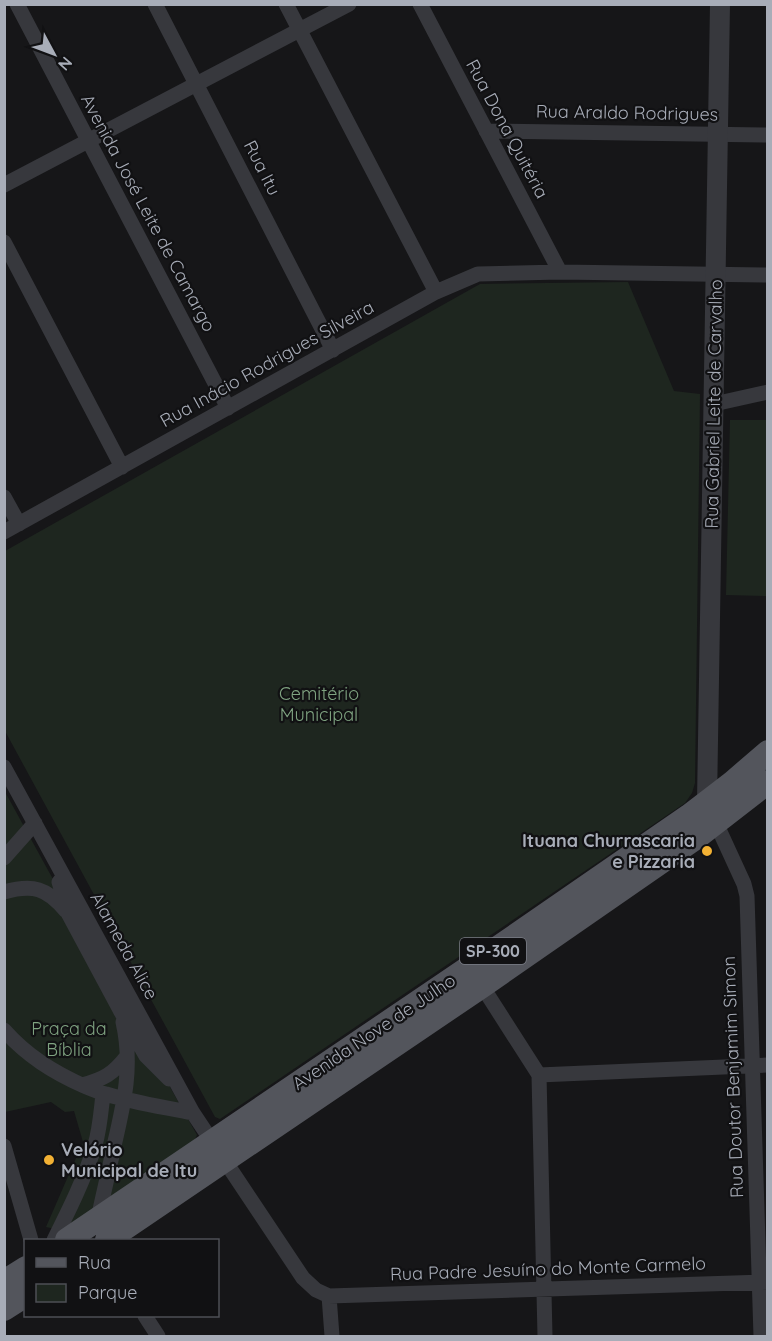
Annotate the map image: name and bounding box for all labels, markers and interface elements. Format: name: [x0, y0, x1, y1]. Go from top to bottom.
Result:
north arrow: [24, 24, 84, 84]
text: N: [54, 53, 77, 75]
street label: Rua Dona Quitéria: [461, 55, 554, 202]
street label: Avenida José Leite de Camargo: [76, 90, 221, 335]
street label: Rua Araldo Rodrigues: [536, 99, 718, 126]
street label: Rua Itu: [239, 136, 286, 199]
street label: Rua Gabriel Leite de Carvalho: [700, 279, 727, 529]
street label: Rua Inácio Rodrigues Silveira: [156, 295, 378, 432]
park label: Cemitério Municipal: [279, 682, 359, 726]
place label: Ituana Churrascaria e Pizzaria: [522, 829, 695, 873]
marker: Ituana Churrascaria e Pizzaria: [700, 844, 714, 858]
street label: Alameda Alice: [85, 888, 163, 1003]
road number: SP-300: [460, 938, 526, 964]
street label: Rua Doutor Benjamim Simon: [717, 956, 748, 1198]
street label: Avenida Nove de Julho: [288, 968, 460, 1095]
park label: Praça da Bíblia: [31, 1017, 107, 1061]
place label: Velório Municipal de Itu: [61, 1138, 197, 1182]
marker: Velório Municipal de Itu: [42, 1153, 56, 1167]
legend: [24, 1239, 219, 1317]
text: Rua: [78, 1251, 111, 1274]
street label: Rua Padre Jesuíno do Monte Carmelo: [390, 1251, 706, 1286]
text: Parque: [78, 1281, 137, 1304]

